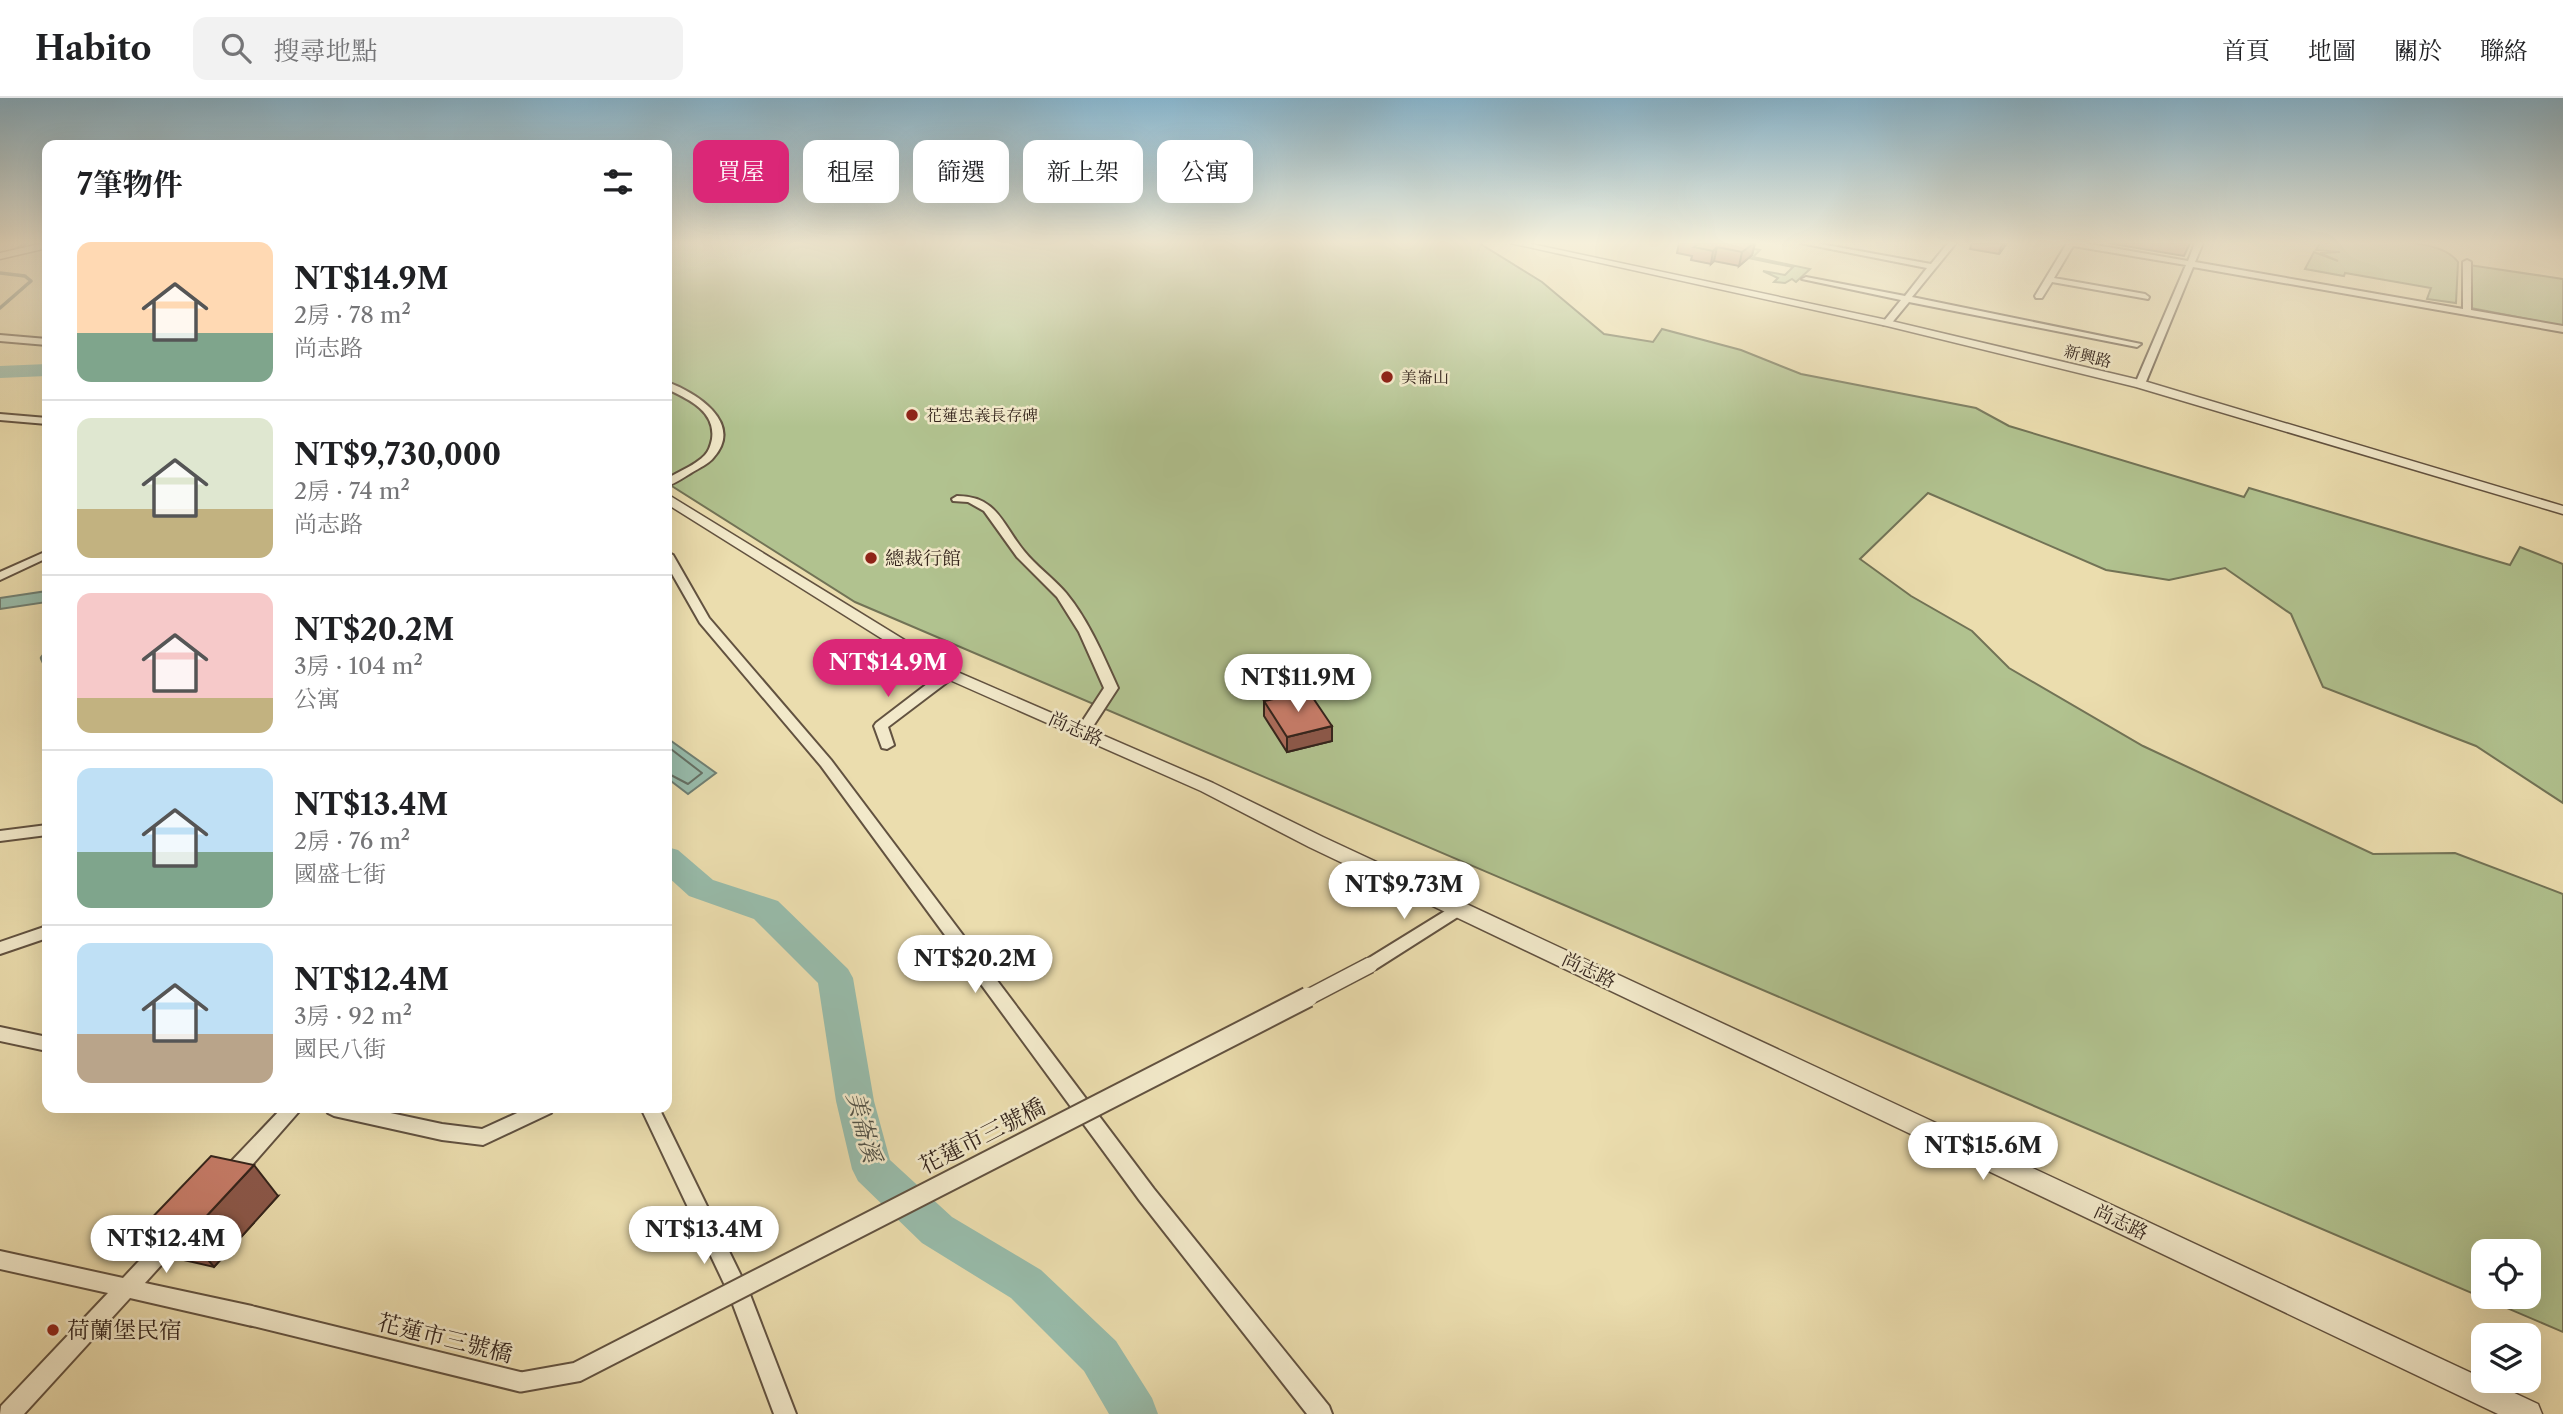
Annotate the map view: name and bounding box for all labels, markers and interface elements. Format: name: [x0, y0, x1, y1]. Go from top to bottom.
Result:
search box: [193, 17, 683, 80]
text: Habito: [35, 28, 151, 69]
icon: search: [217, 29, 255, 67]
text: 搜尋地點: [273, 35, 378, 67]
text: 首頁: [2222, 36, 2270, 65]
text: 地圖: [2308, 36, 2356, 65]
text: 關於: [2394, 36, 2442, 65]
text: 聯絡: [2480, 36, 2528, 65]
chip: 買屋: [693, 140, 789, 203]
chip: 租屋: [803, 140, 899, 203]
chip: 篩選: [913, 140, 1009, 203]
chip: 新上架: [1023, 140, 1143, 203]
chip: 公寓: [1157, 140, 1253, 203]
icon: filters: [599, 163, 637, 201]
text: 7筆物件: [77, 166, 183, 203]
text: NT$14.9M: [294, 260, 449, 297]
icon: home: [133, 270, 217, 354]
text: 2房 · 78 m²: [294, 301, 411, 329]
text: 尚志路: [294, 334, 363, 362]
street label: 新興路: [2062, 340, 2114, 372]
place label: 美崙山: [1401, 367, 1449, 387]
marker: 美崙山: [1379, 369, 1395, 385]
place label: 花蓮忠義長存碑: [926, 405, 1038, 425]
marker: 花蓮忠義長存碑: [904, 407, 920, 423]
text: NT$9,730,000: [294, 436, 501, 473]
icon: home: [133, 446, 217, 530]
text: 2房 · 74 m²: [294, 477, 410, 505]
text: 尚志路: [294, 510, 363, 538]
place label: 總裁行館: [885, 547, 961, 570]
marker: 總裁行館: [863, 550, 879, 566]
text: NT$20.2M: [294, 611, 454, 648]
icon: home: [133, 621, 217, 705]
pin: NT$14.9M: [816, 640, 960, 699]
text: NT$14.9M: [829, 648, 947, 676]
text: 3房 · 104 m²: [294, 652, 423, 680]
pin: NT$11.9M: [1226, 654, 1370, 714]
text: NT$11.9M: [1240, 663, 1356, 691]
text: 公寓: [294, 685, 340, 713]
street label: 尚志路: [1045, 707, 1107, 751]
text: NT$13.4M: [294, 786, 448, 823]
icon: home: [133, 796, 217, 880]
text: 2房 · 76 m²: [294, 827, 410, 855]
text: 國盛七街: [294, 860, 386, 888]
pin: NT$9.73M: [1332, 862, 1476, 921]
text: NT$9.73M: [1345, 870, 1463, 898]
pin: NT$20.2M: [903, 936, 1047, 995]
text: NT$20.2M: [914, 944, 1036, 972]
street label: 尚志路: [1558, 948, 1620, 992]
text: NT$12.4M: [294, 961, 449, 998]
icon: home: [133, 971, 217, 1055]
text: 3房 · 92 m²: [294, 1002, 412, 1030]
text: 國民八街: [294, 1035, 386, 1063]
water label: 美崙溪: [841, 1088, 888, 1168]
street label: 花蓮市三號橋: [914, 1092, 1050, 1180]
pin: NT$15.6M: [1911, 1122, 2055, 1182]
text: NT$15.6M: [1924, 1131, 2042, 1159]
street label: 尚志路: [2090, 1200, 2152, 1244]
pin: NT$13.4M: [632, 1206, 776, 1266]
text: NT$13.4M: [645, 1215, 763, 1243]
pin: NT$12.4M: [94, 1216, 238, 1275]
text: NT$12.4M: [107, 1224, 225, 1252]
map controls: [2471, 1239, 2541, 1393]
button: locate: [2471, 1239, 2541, 1309]
street label: 花蓮市三號橋: [375, 1308, 515, 1368]
place label: 荷蘭堡民宿: [67, 1316, 182, 1344]
marker: 荷蘭堡民宿: [45, 1322, 61, 1338]
button: layers: [2471, 1323, 2541, 1393]

